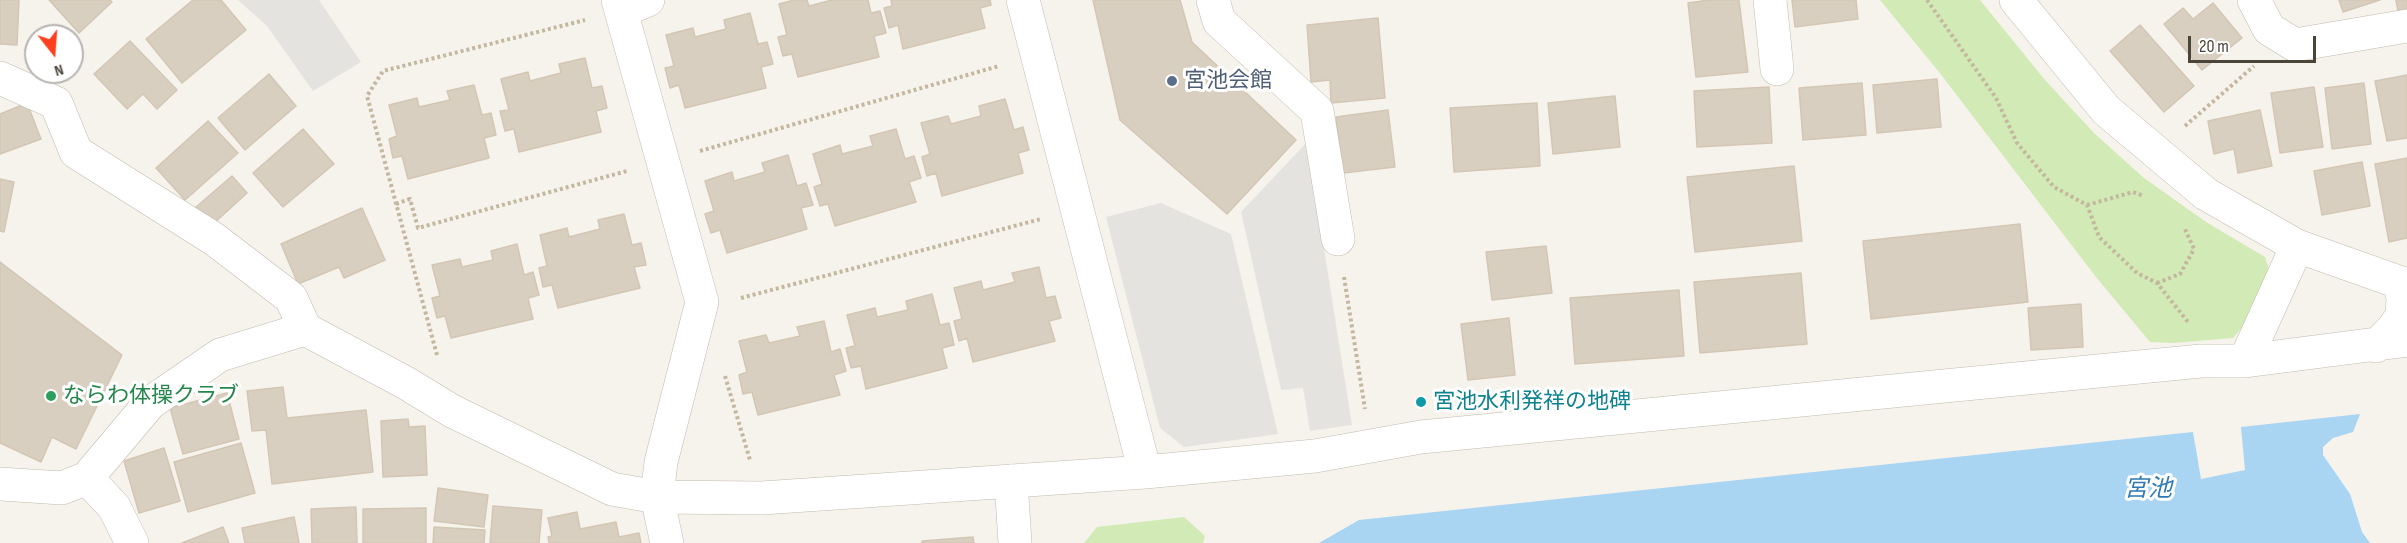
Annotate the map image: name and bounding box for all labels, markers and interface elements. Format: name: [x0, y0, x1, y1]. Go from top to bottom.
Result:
north arrow: [24, 24, 84, 84]
scale bar: [2191, 24, 2318, 62]
text: 20 m: [2199, 36, 2229, 57]
text: N: [52, 59, 66, 80]
place label: 宮池会館: [1184, 68, 1272, 94]
marker: 宮池会館: [1165, 74, 1179, 88]
place label: ならわ体操クラブ: [63, 383, 239, 409]
marker: ならわ体操クラブ: [44, 389, 58, 403]
place label: 宮池水利発祥の地碑: [1433, 389, 1631, 415]
marker: 宮池水利発祥の地碑: [1414, 395, 1428, 409]
water label: 宮池: [2124, 476, 2172, 504]

